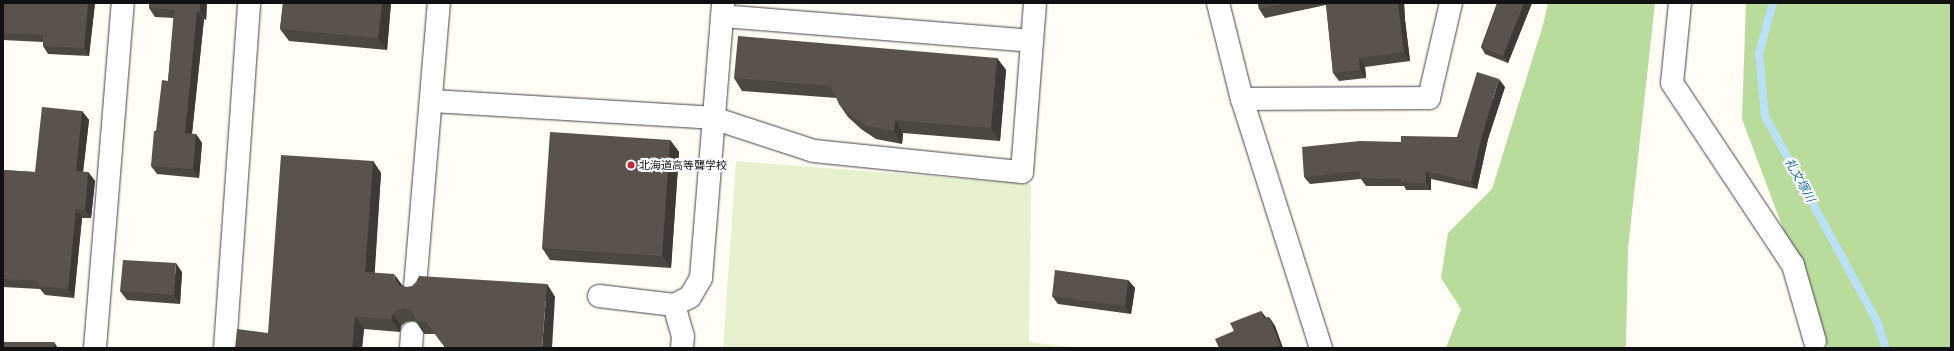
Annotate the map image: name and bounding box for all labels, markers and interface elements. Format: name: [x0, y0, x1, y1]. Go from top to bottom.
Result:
water label: 礼文塚川: [1782, 156, 1818, 204]
place label: 北海道高等聾学校: [639, 158, 727, 172]
marker: 北海道高等聾学校: [626, 160, 636, 170]

